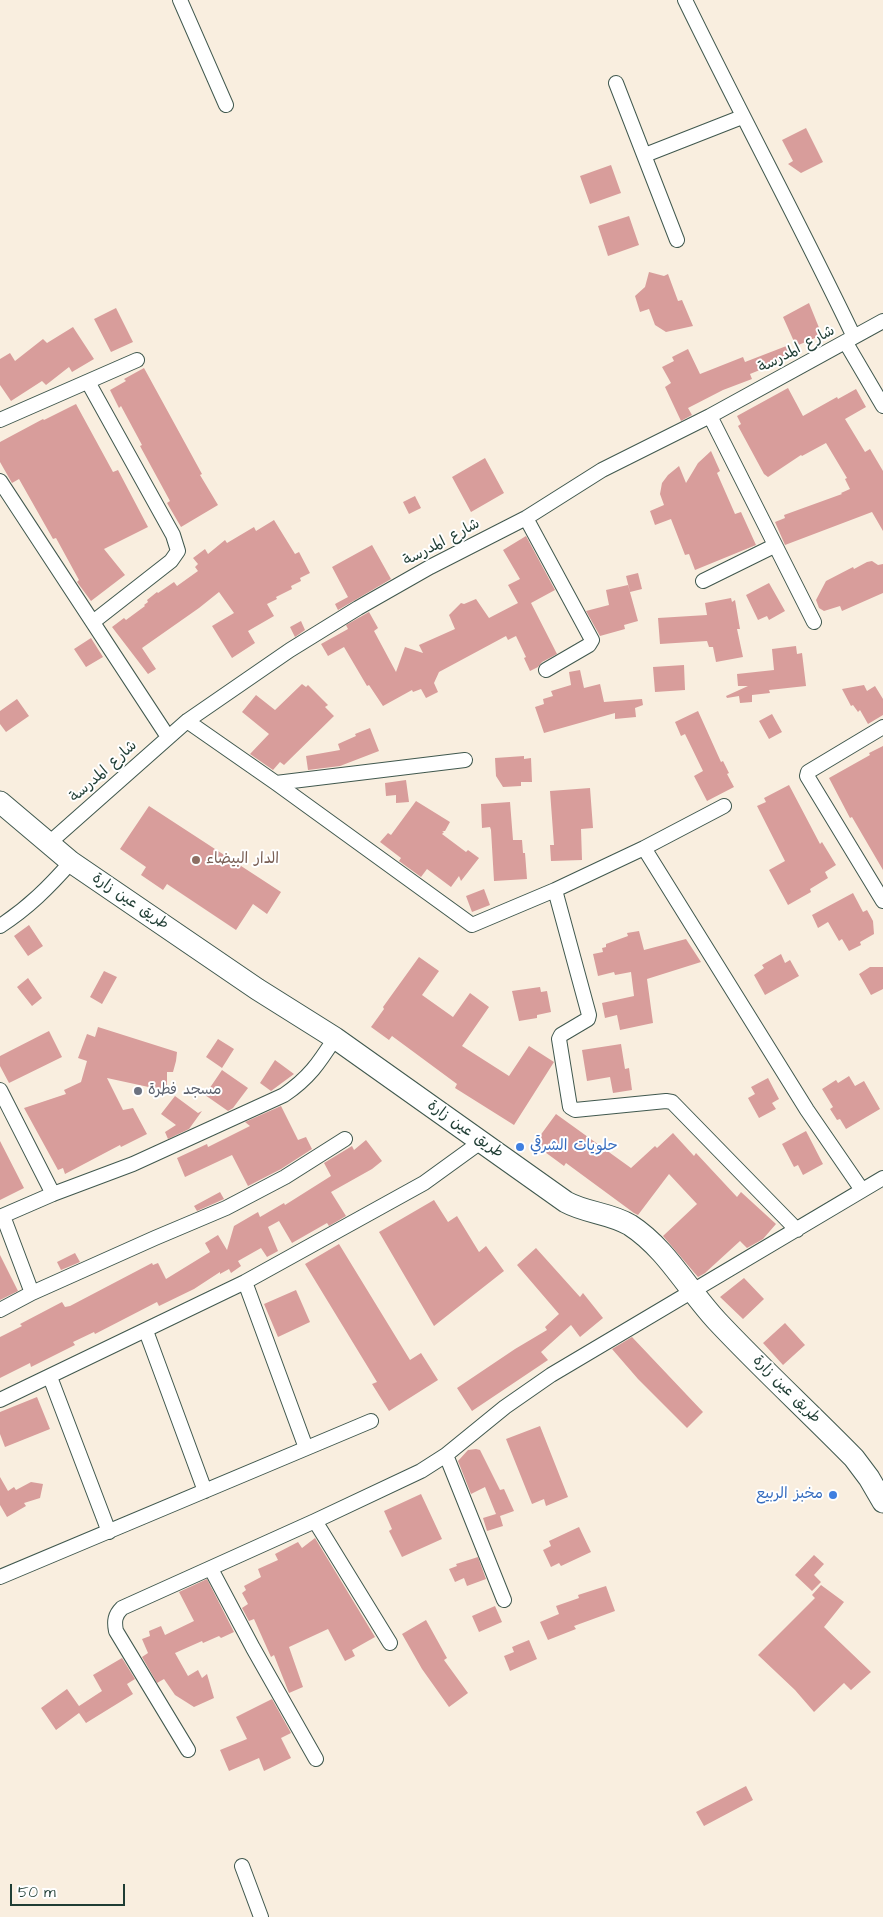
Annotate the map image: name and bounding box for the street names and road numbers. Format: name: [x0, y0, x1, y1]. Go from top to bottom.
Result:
street label: شارع المدرسة: [756, 322, 838, 378]
street label: شارع المدرسة: [401, 515, 483, 571]
street label: شارع المدرسة: [67, 737, 141, 807]
street label: طريق عين زارة: [88, 870, 172, 934]
street label: طريق عين زارة: [423, 1097, 507, 1163]
street label: طريق عين زارة: [748, 1352, 824, 1428]

